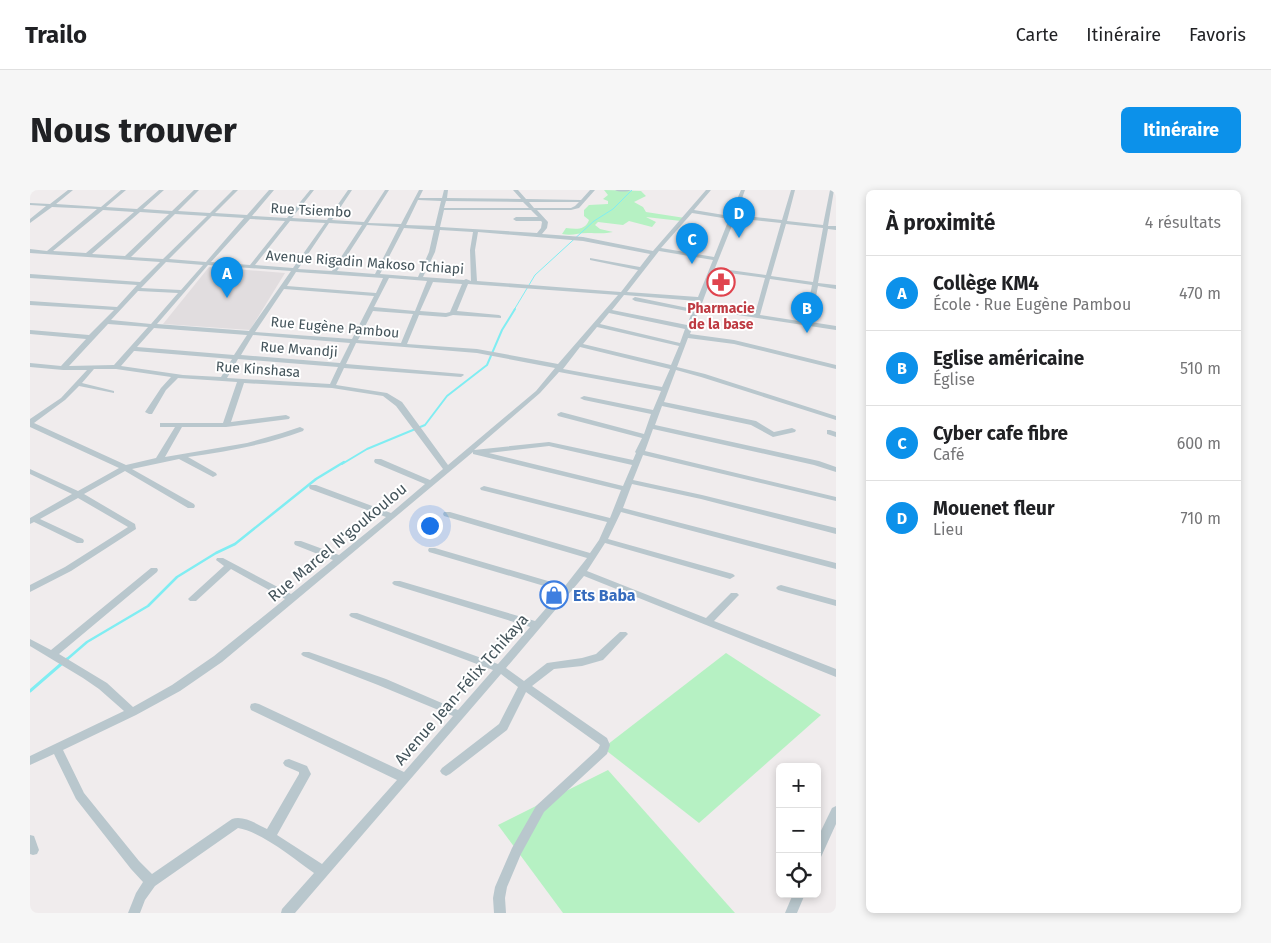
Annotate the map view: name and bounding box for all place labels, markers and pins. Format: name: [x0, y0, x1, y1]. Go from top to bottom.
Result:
pin: D: [723, 197, 755, 238]
pin: C: [676, 223, 708, 264]
pin: A: [211, 257, 243, 298]
pharmacy icon: Pharmacie de la base: [706, 267, 736, 297]
pin: B: [791, 292, 823, 333]
place label: Pharmacie de la base: [687, 300, 755, 333]
shop icon: Ets Baba: [539, 580, 569, 610]
place label: Ets Baba: [573, 586, 636, 605]

